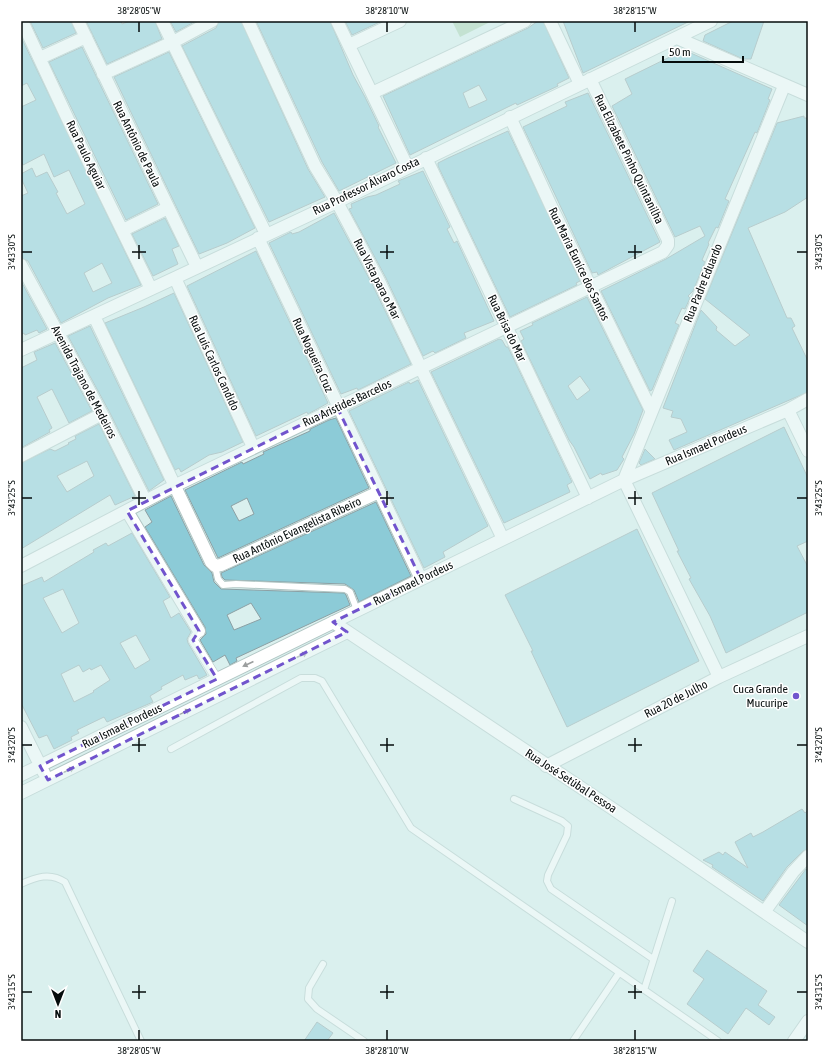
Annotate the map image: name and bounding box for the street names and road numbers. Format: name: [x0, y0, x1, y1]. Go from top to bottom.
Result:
street label: Rua Elizabete Pinho Quintanilha: [591, 92, 667, 226]
street label: Rua Antônio de Paula: [110, 99, 164, 189]
street label: Rua Paulo Aguiar: [63, 118, 109, 192]
street label: Rua Professor Álvaro Costa: [311, 154, 421, 218]
street label: Rua Maria Euníce dos Santos: [546, 205, 612, 323]
street label: Rua Vista para o Mar: [351, 236, 404, 322]
street label: Rua Padre Eduardo: [681, 241, 725, 324]
street label: Rua Brisa do Mar: [485, 292, 529, 364]
street label: Rua Luís Carlos Candido: [186, 313, 242, 413]
street label: Rua Nogueira Cruz: [290, 316, 337, 395]
street label: Avenida Trajano de Medeiros: [48, 323, 120, 441]
street label: Rua Aristides Barcelos: [300, 376, 394, 430]
street label: Rua Ismael Pordeus: [663, 422, 749, 468]
street label: Rua Antônio Evangelista Ribeiro: [231, 494, 364, 566]
street label: Rua Ismael Pordeus: [371, 558, 455, 608]
street label: Rua 20 de Julho: [642, 677, 710, 721]
street label: Rua Ismael Pordeus: [80, 701, 164, 751]
street label: Rua José Setúbal Pessoa: [523, 746, 619, 816]

